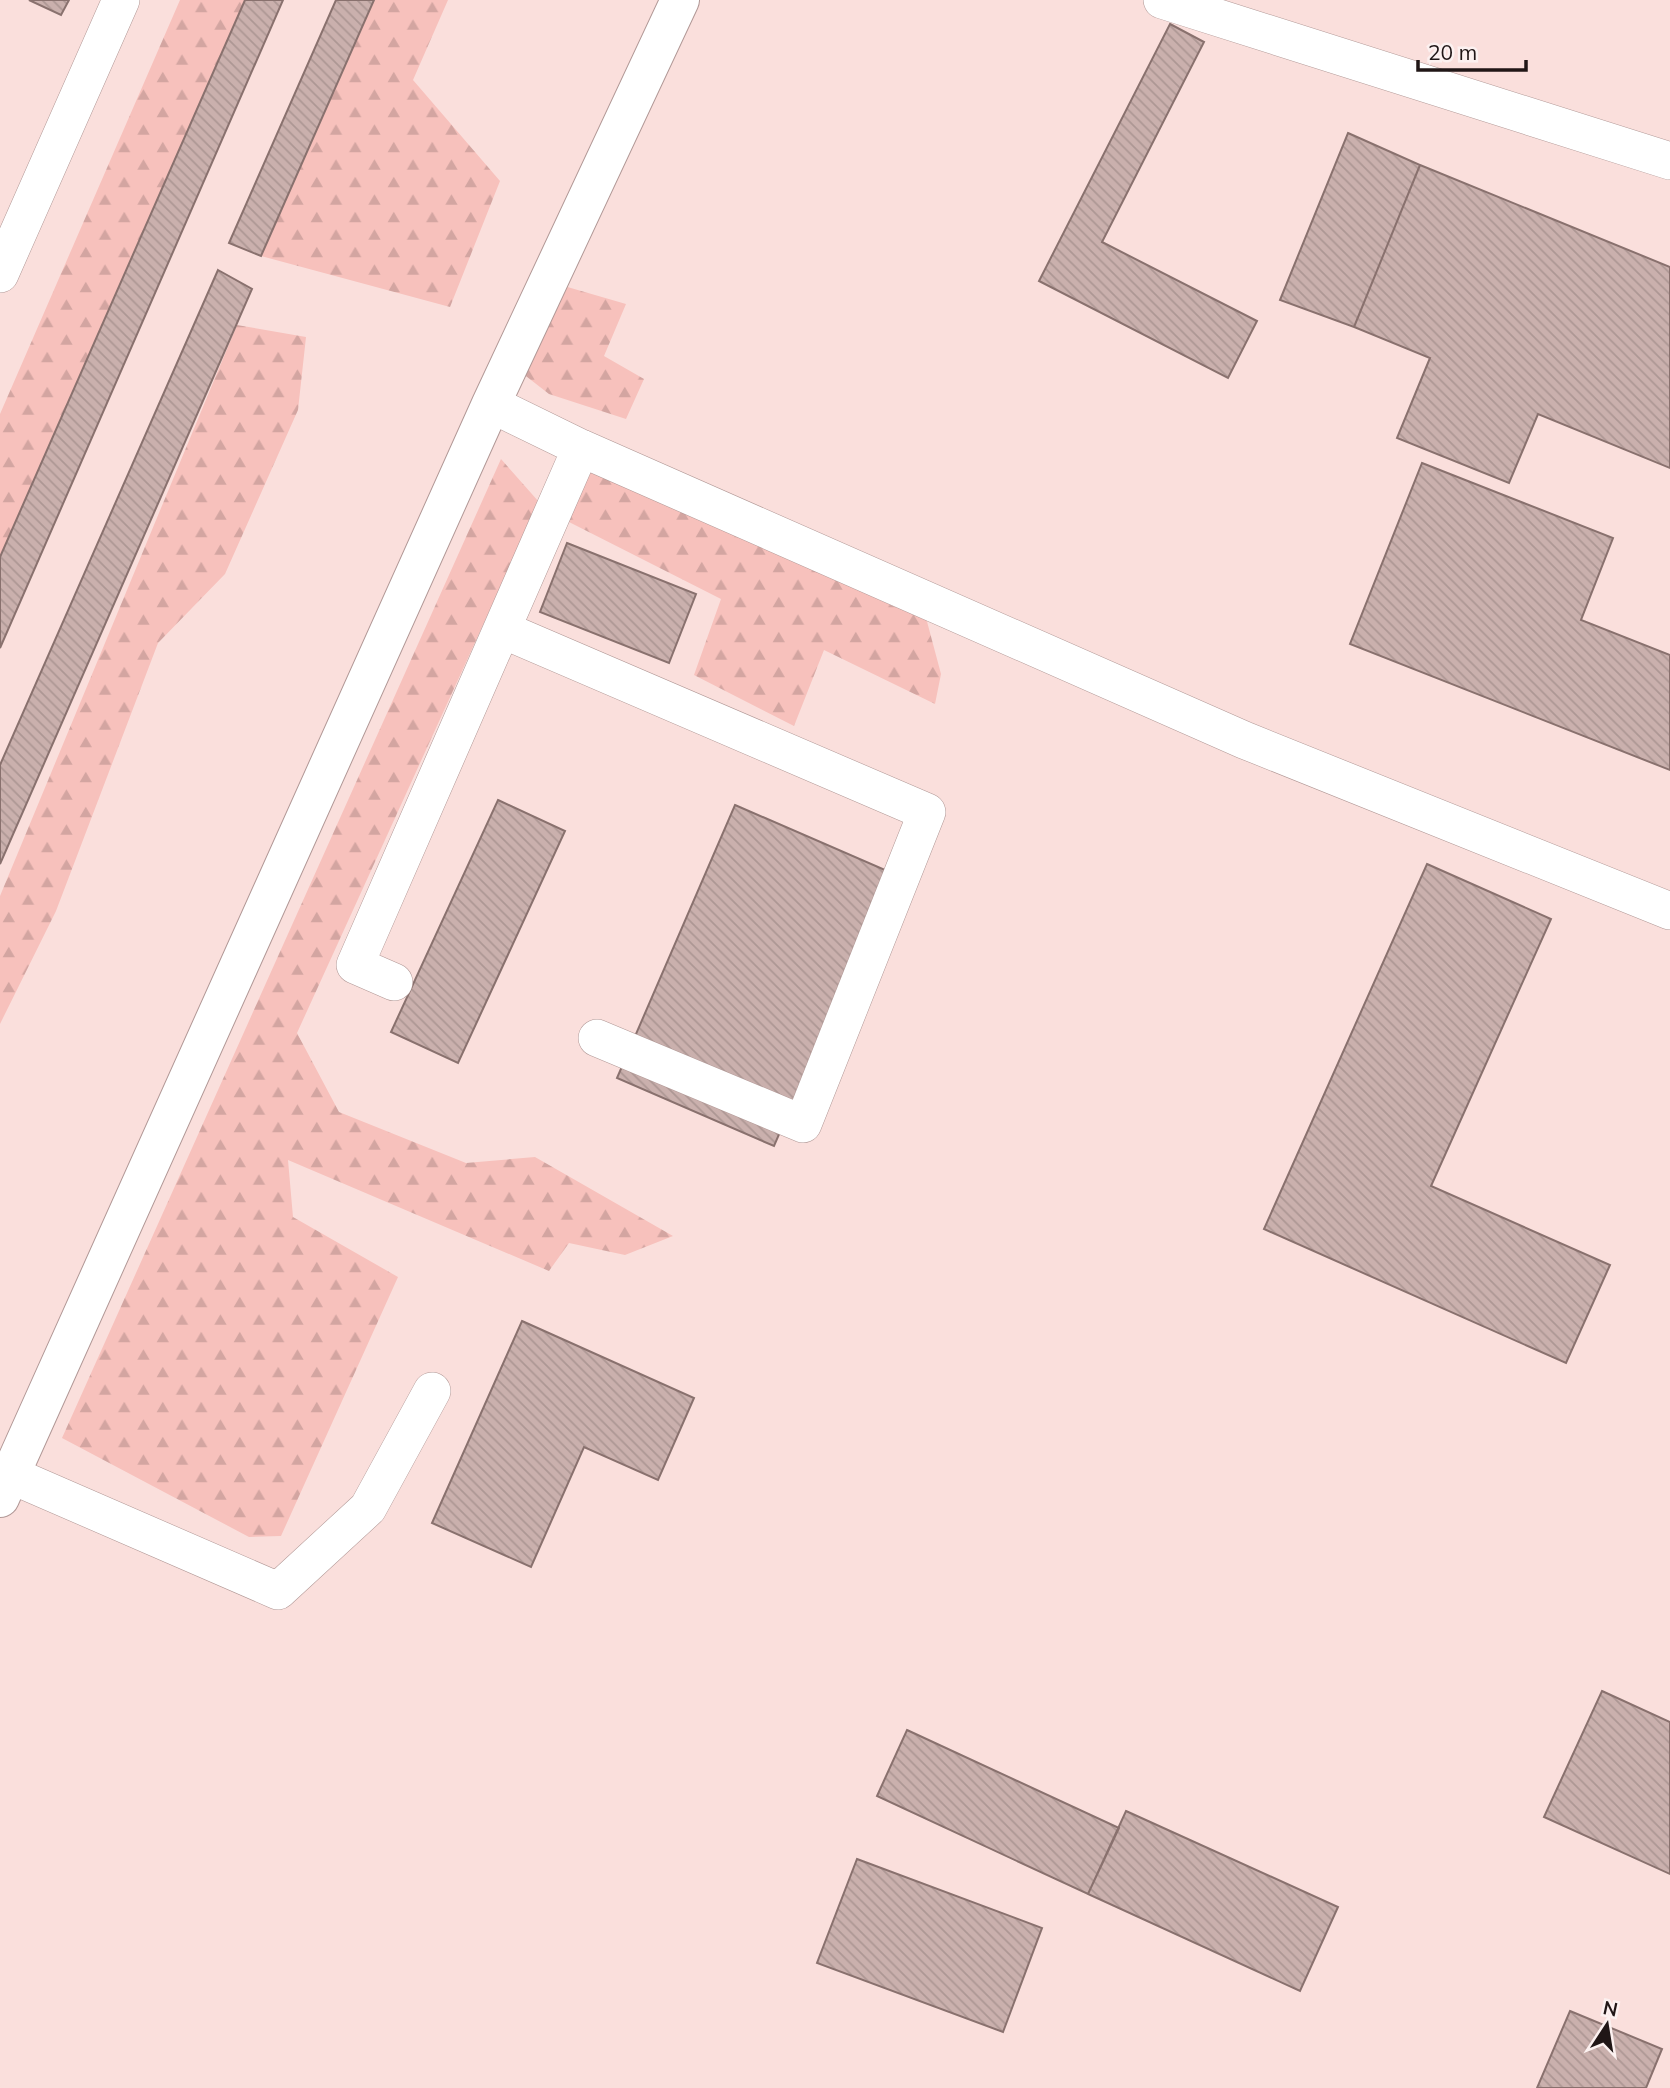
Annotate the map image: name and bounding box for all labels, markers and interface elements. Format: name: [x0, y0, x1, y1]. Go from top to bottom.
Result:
scale bar: [1418, 28, 1526, 72]
text: 20 m: [1428, 39, 1477, 65]
north arrow: [1572, 1990, 1642, 2060]
text: N: [1601, 1995, 1620, 2022]

